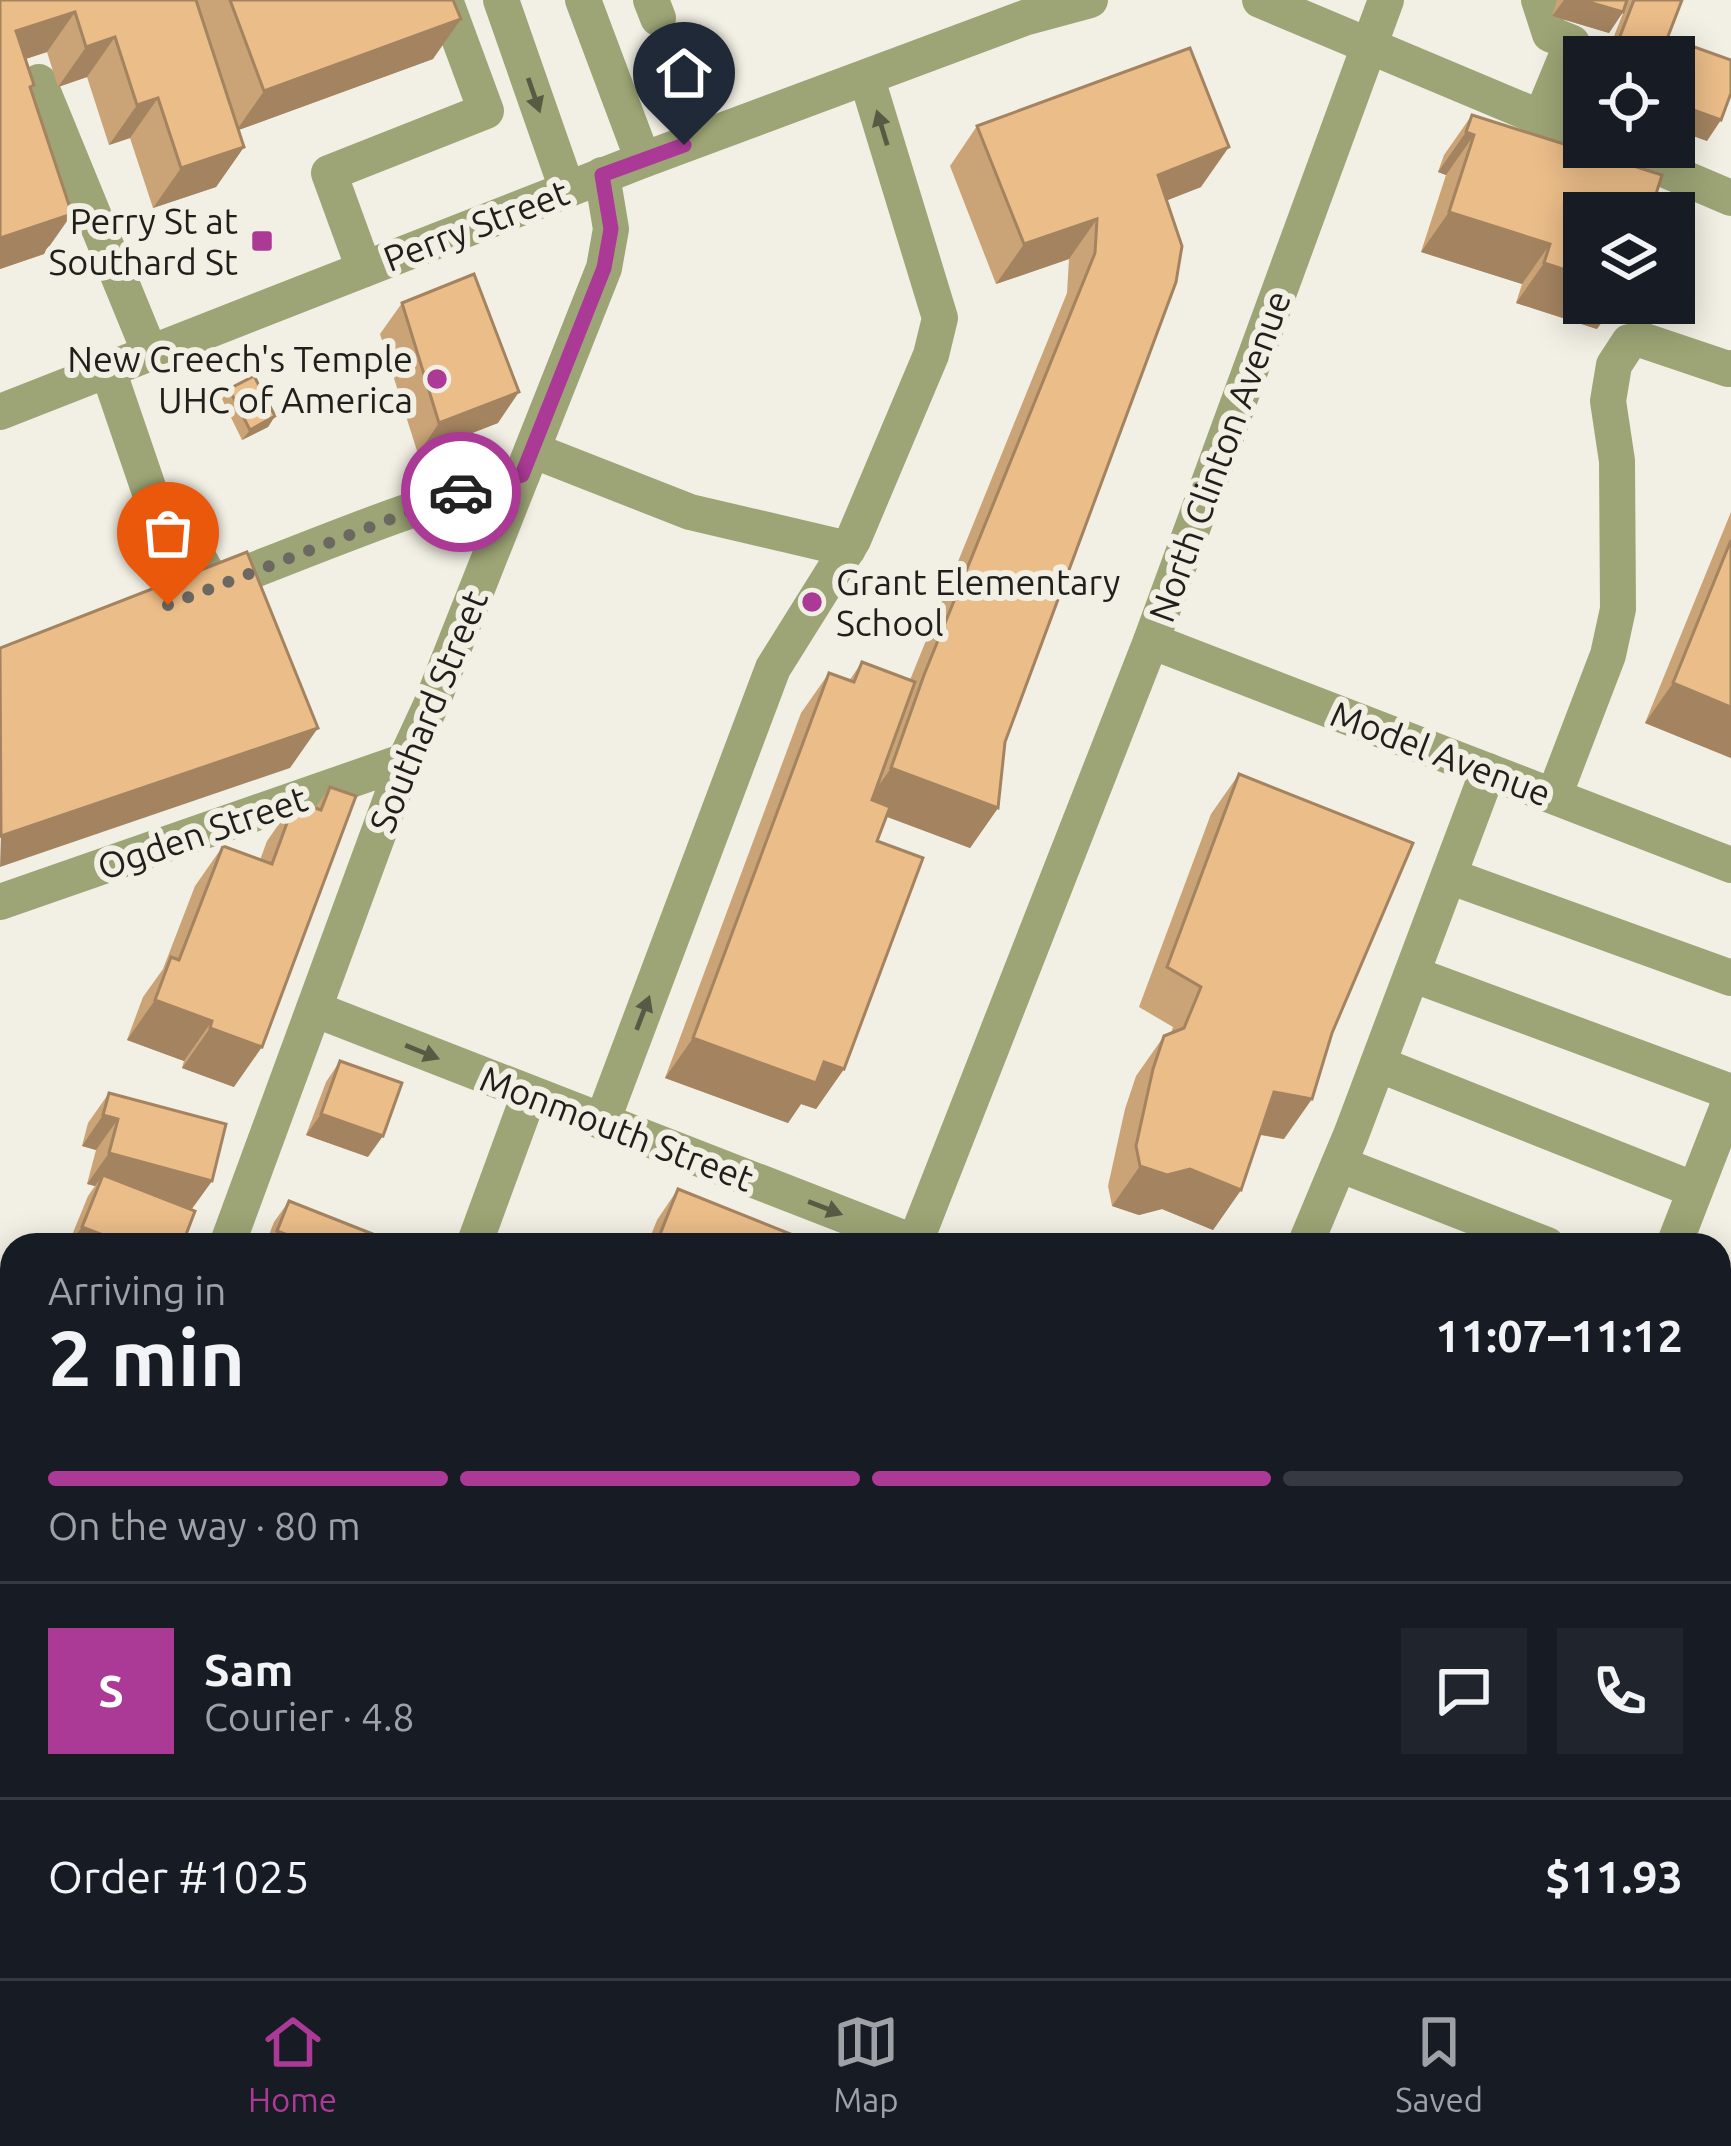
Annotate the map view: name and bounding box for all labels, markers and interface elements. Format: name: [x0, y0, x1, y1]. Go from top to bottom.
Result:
pin: [633, 22, 735, 145]
map controls: [1563, 36, 1695, 324]
button: locate: [1563, 36, 1695, 168]
icon: home: [651, 40, 717, 106]
one-way arrow: [526, 77, 544, 113]
one-way arrow: [872, 109, 890, 146]
street label: Perry Street: [378, 171, 574, 279]
button: layers: [1563, 192, 1695, 324]
place label: Perry St at Southard St: [48, 200, 238, 282]
marker: Perry St at Southard St: [249, 228, 275, 254]
street label: North Clinton Avenue: [1140, 285, 1298, 627]
place label: New Creech's Temple UHC of America: [67, 338, 413, 420]
marker: New Creech's Temple UHC of America: [424, 366, 450, 392]
courier: [401, 432, 521, 552]
icon: car: [428, 459, 494, 525]
pin: [117, 482, 219, 605]
icon: bag: [135, 500, 201, 566]
place label: Grant Elementary School: [836, 561, 1120, 643]
street label: Southard Street: [361, 584, 495, 838]
marker: Grant Elementary School: [799, 589, 825, 615]
street label: Model Avenue: [1325, 692, 1557, 814]
street label: Ogden Street: [92, 777, 312, 887]
one-way arrow: [635, 994, 653, 1030]
one-way arrow: [405, 1044, 441, 1063]
street label: Monmouth Street: [475, 1057, 759, 1199]
one-way arrow: [808, 1200, 844, 1219]
text: Arriving in: [48, 1269, 226, 1312]
text: 11:07–11:12: [1435, 1310, 1683, 1361]
text: 2 min: [48, 1313, 245, 1401]
text: On the way · 80 m: [48, 1504, 361, 1547]
button: chat: [1401, 1628, 1527, 1754]
button: phone: [1557, 1628, 1683, 1754]
text: Sam: [204, 1644, 293, 1695]
text: S: [98, 1665, 124, 1716]
text: Courier · 4.8: [204, 1695, 415, 1738]
text: Order #1025: [48, 1851, 310, 1902]
text: $11.93: [1545, 1851, 1683, 1902]
tab: Home: [248, 2009, 337, 2118]
tab: Map: [833, 2009, 899, 2118]
tab: Saved: [1395, 2009, 1483, 2118]

